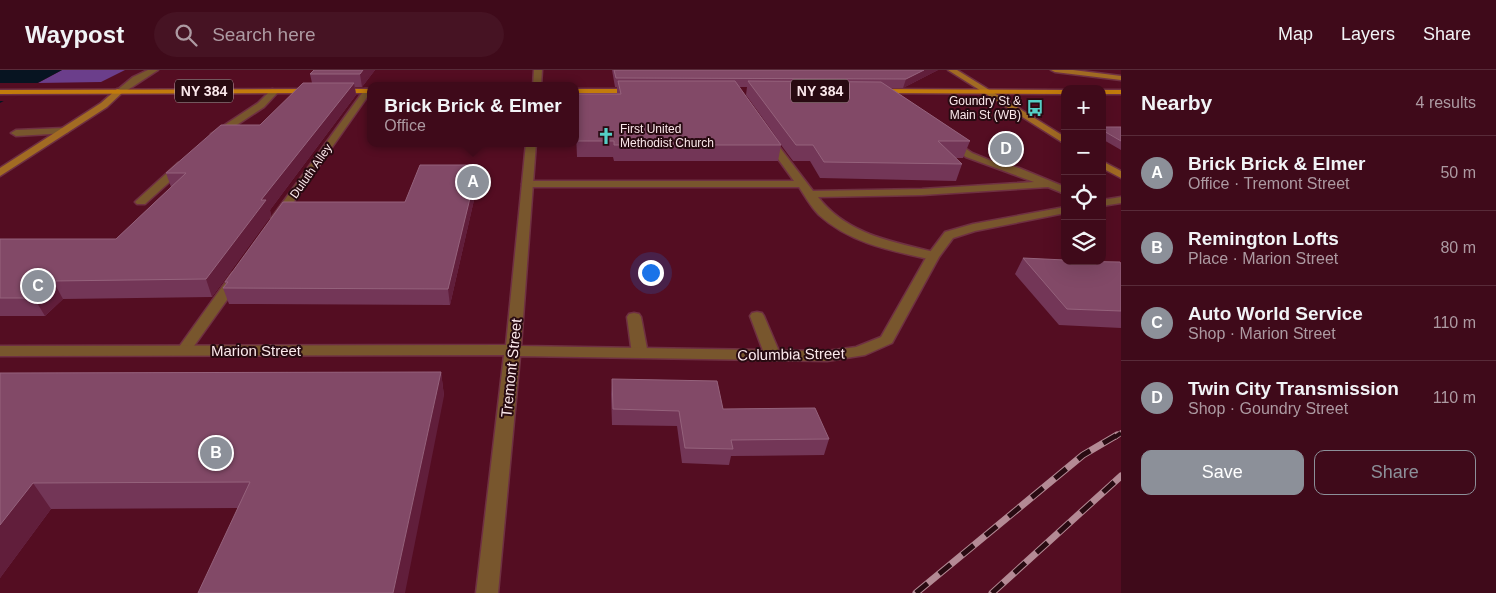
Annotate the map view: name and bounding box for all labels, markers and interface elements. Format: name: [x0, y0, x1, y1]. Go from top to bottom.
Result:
search box: [154, 12, 504, 57]
text: Waypost: [25, 21, 124, 48]
icon: search: [172, 21, 200, 49]
text: Search here: [212, 24, 316, 45]
text: Map: [1278, 24, 1313, 44]
text: Layers: [1341, 24, 1395, 44]
text: Share: [1423, 24, 1471, 44]
road number: NY 384: [175, 80, 233, 102]
road number: NY 384: [791, 80, 849, 102]
popup: [367, 82, 579, 147]
map controls: [1061, 85, 1106, 265]
button: +: [1061, 85, 1106, 130]
text: Nearby: [1141, 91, 1212, 114]
place label: Goundry St & Main St (WB): [949, 94, 1021, 122]
text: 4 results: [1416, 94, 1476, 111]
text: Brick Brick & Elmer: [384, 95, 562, 116]
bus stop icon: Goundry St & Main St (WB): [1025, 98, 1045, 118]
text: Office: [384, 117, 426, 134]
place label: First United Methodist Church: [620, 122, 714, 150]
church icon: First United Methodist Church: [596, 126, 616, 146]
pin: D: [990, 130, 1022, 168]
button: −: [1061, 130, 1106, 175]
street label: Duluth Alley: [287, 141, 335, 201]
text: Brick Brick & Elmer: [1188, 153, 1365, 174]
pin: A: [457, 163, 489, 201]
text: A: [1151, 164, 1163, 181]
text: 50 m: [1440, 164, 1476, 181]
button: locate: [1061, 175, 1106, 220]
text: Office · Tremont Street: [1188, 175, 1350, 192]
button: layers: [1061, 220, 1106, 265]
text: Remington Lofts: [1188, 228, 1339, 249]
text: B: [1151, 239, 1163, 256]
text: 80 m: [1440, 239, 1476, 256]
text: Place · Marion Street: [1188, 250, 1338, 267]
your location: [638, 260, 664, 286]
pin: C: [22, 267, 54, 305]
text: Auto World Service: [1188, 303, 1363, 324]
text: C: [1151, 314, 1163, 331]
text: 110 m: [1433, 314, 1476, 331]
street label: Tremont Street: [497, 317, 525, 418]
text: Shop · Marion Street: [1188, 325, 1336, 342]
street label: Marion Street: [211, 342, 302, 359]
street label: Columbia Street: [737, 345, 846, 363]
text: Twin City Transmission: [1188, 378, 1399, 399]
text: D: [1151, 389, 1163, 406]
text: 110 m: [1433, 389, 1476, 406]
text: Shop · Goundry Street: [1188, 400, 1348, 417]
pin: B: [200, 434, 232, 472]
button: Save: [1141, 450, 1304, 495]
button: Share: [1314, 450, 1476, 495]

